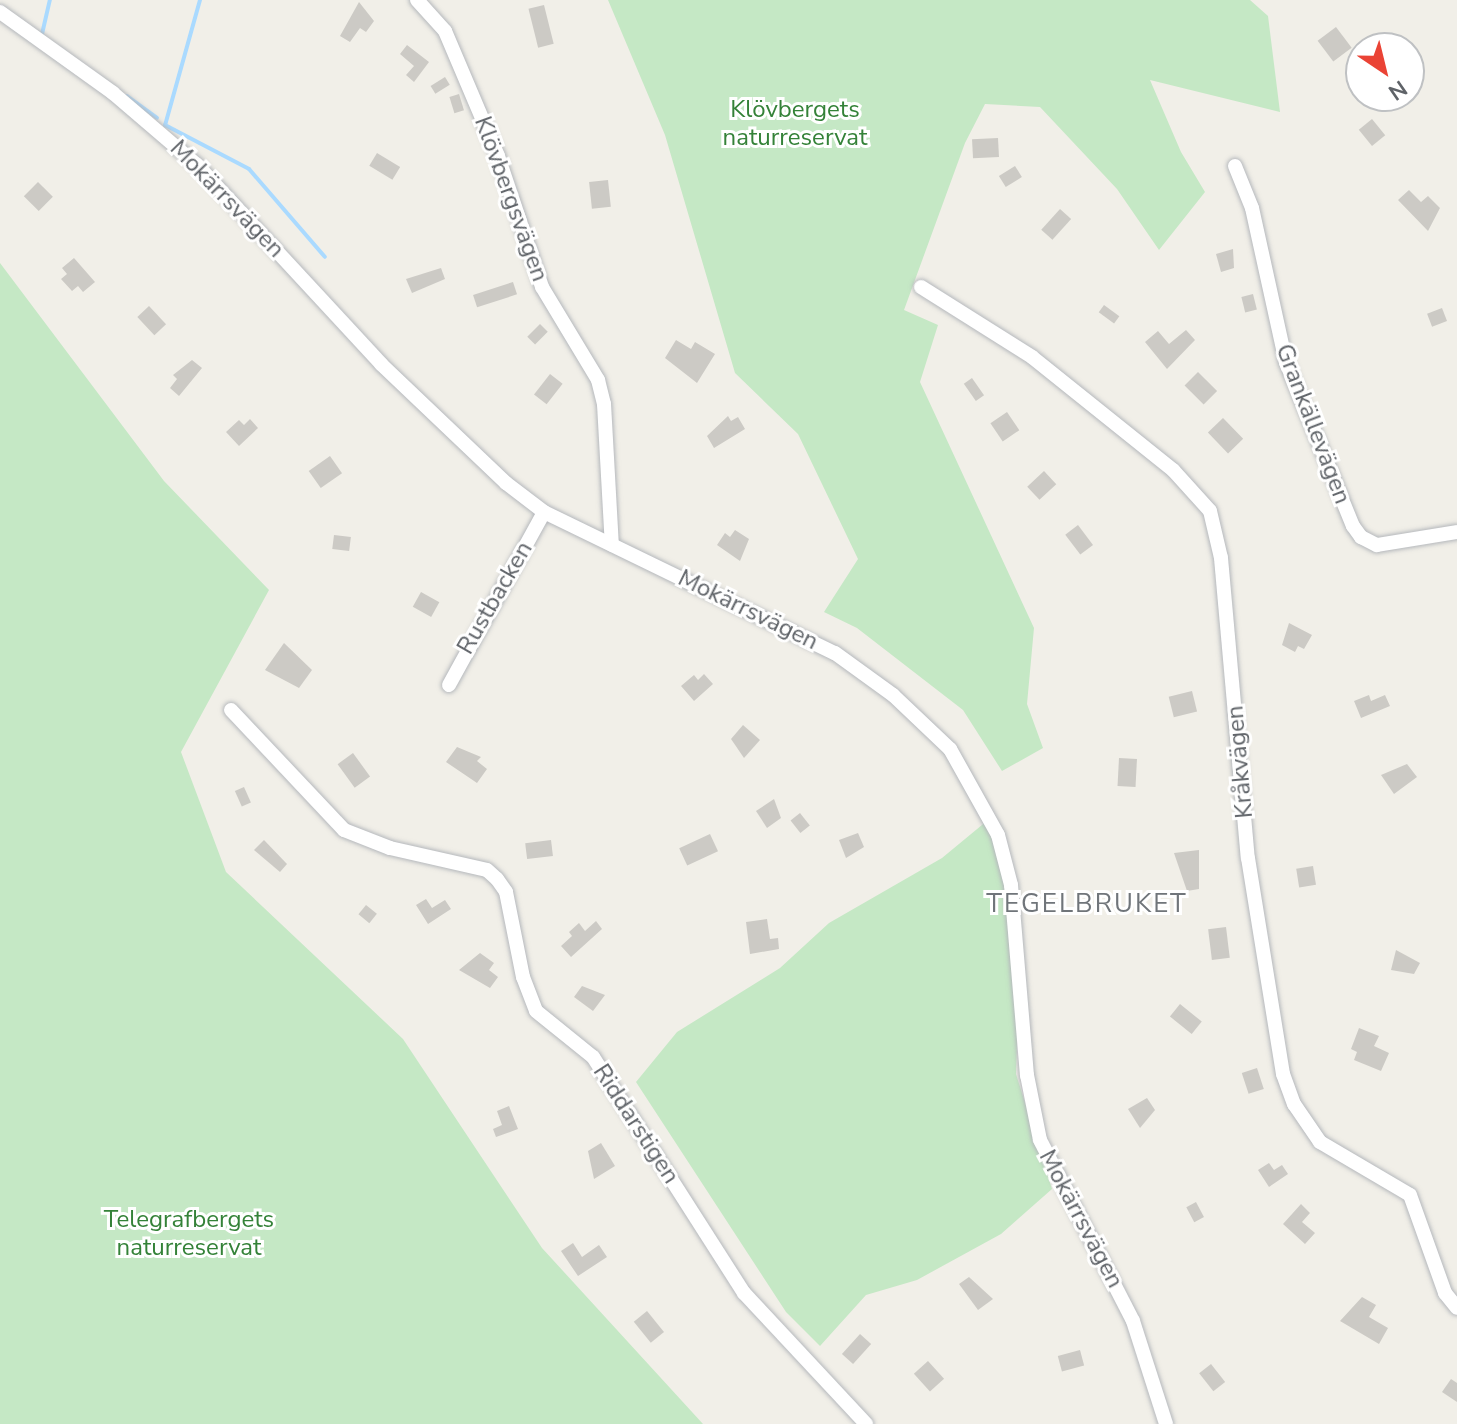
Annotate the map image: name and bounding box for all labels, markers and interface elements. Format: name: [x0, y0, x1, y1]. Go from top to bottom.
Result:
north arrow: [1345, 32, 1425, 112]
text: N: [1382, 73, 1413, 107]
park label: Klövbergets naturreservat: [723, 96, 867, 152]
street label: Klövbergsvägen: [468, 113, 554, 285]
street label: Mokärrsvägen: [164, 134, 290, 264]
street label: Grankällevägen: [1269, 340, 1357, 508]
street label: Rustbacken: [451, 537, 539, 659]
street label: Mokärrsvägen: [673, 564, 823, 656]
street label: Kråkvägen: [1221, 704, 1259, 820]
district label: TEGELBRUKET: [986, 888, 1188, 920]
street label: Riddarstigen: [587, 1059, 685, 1189]
street label: Mokärrsvägen: [1033, 1145, 1129, 1293]
park label: Telegrafbergets naturreservat: [104, 1206, 274, 1262]

